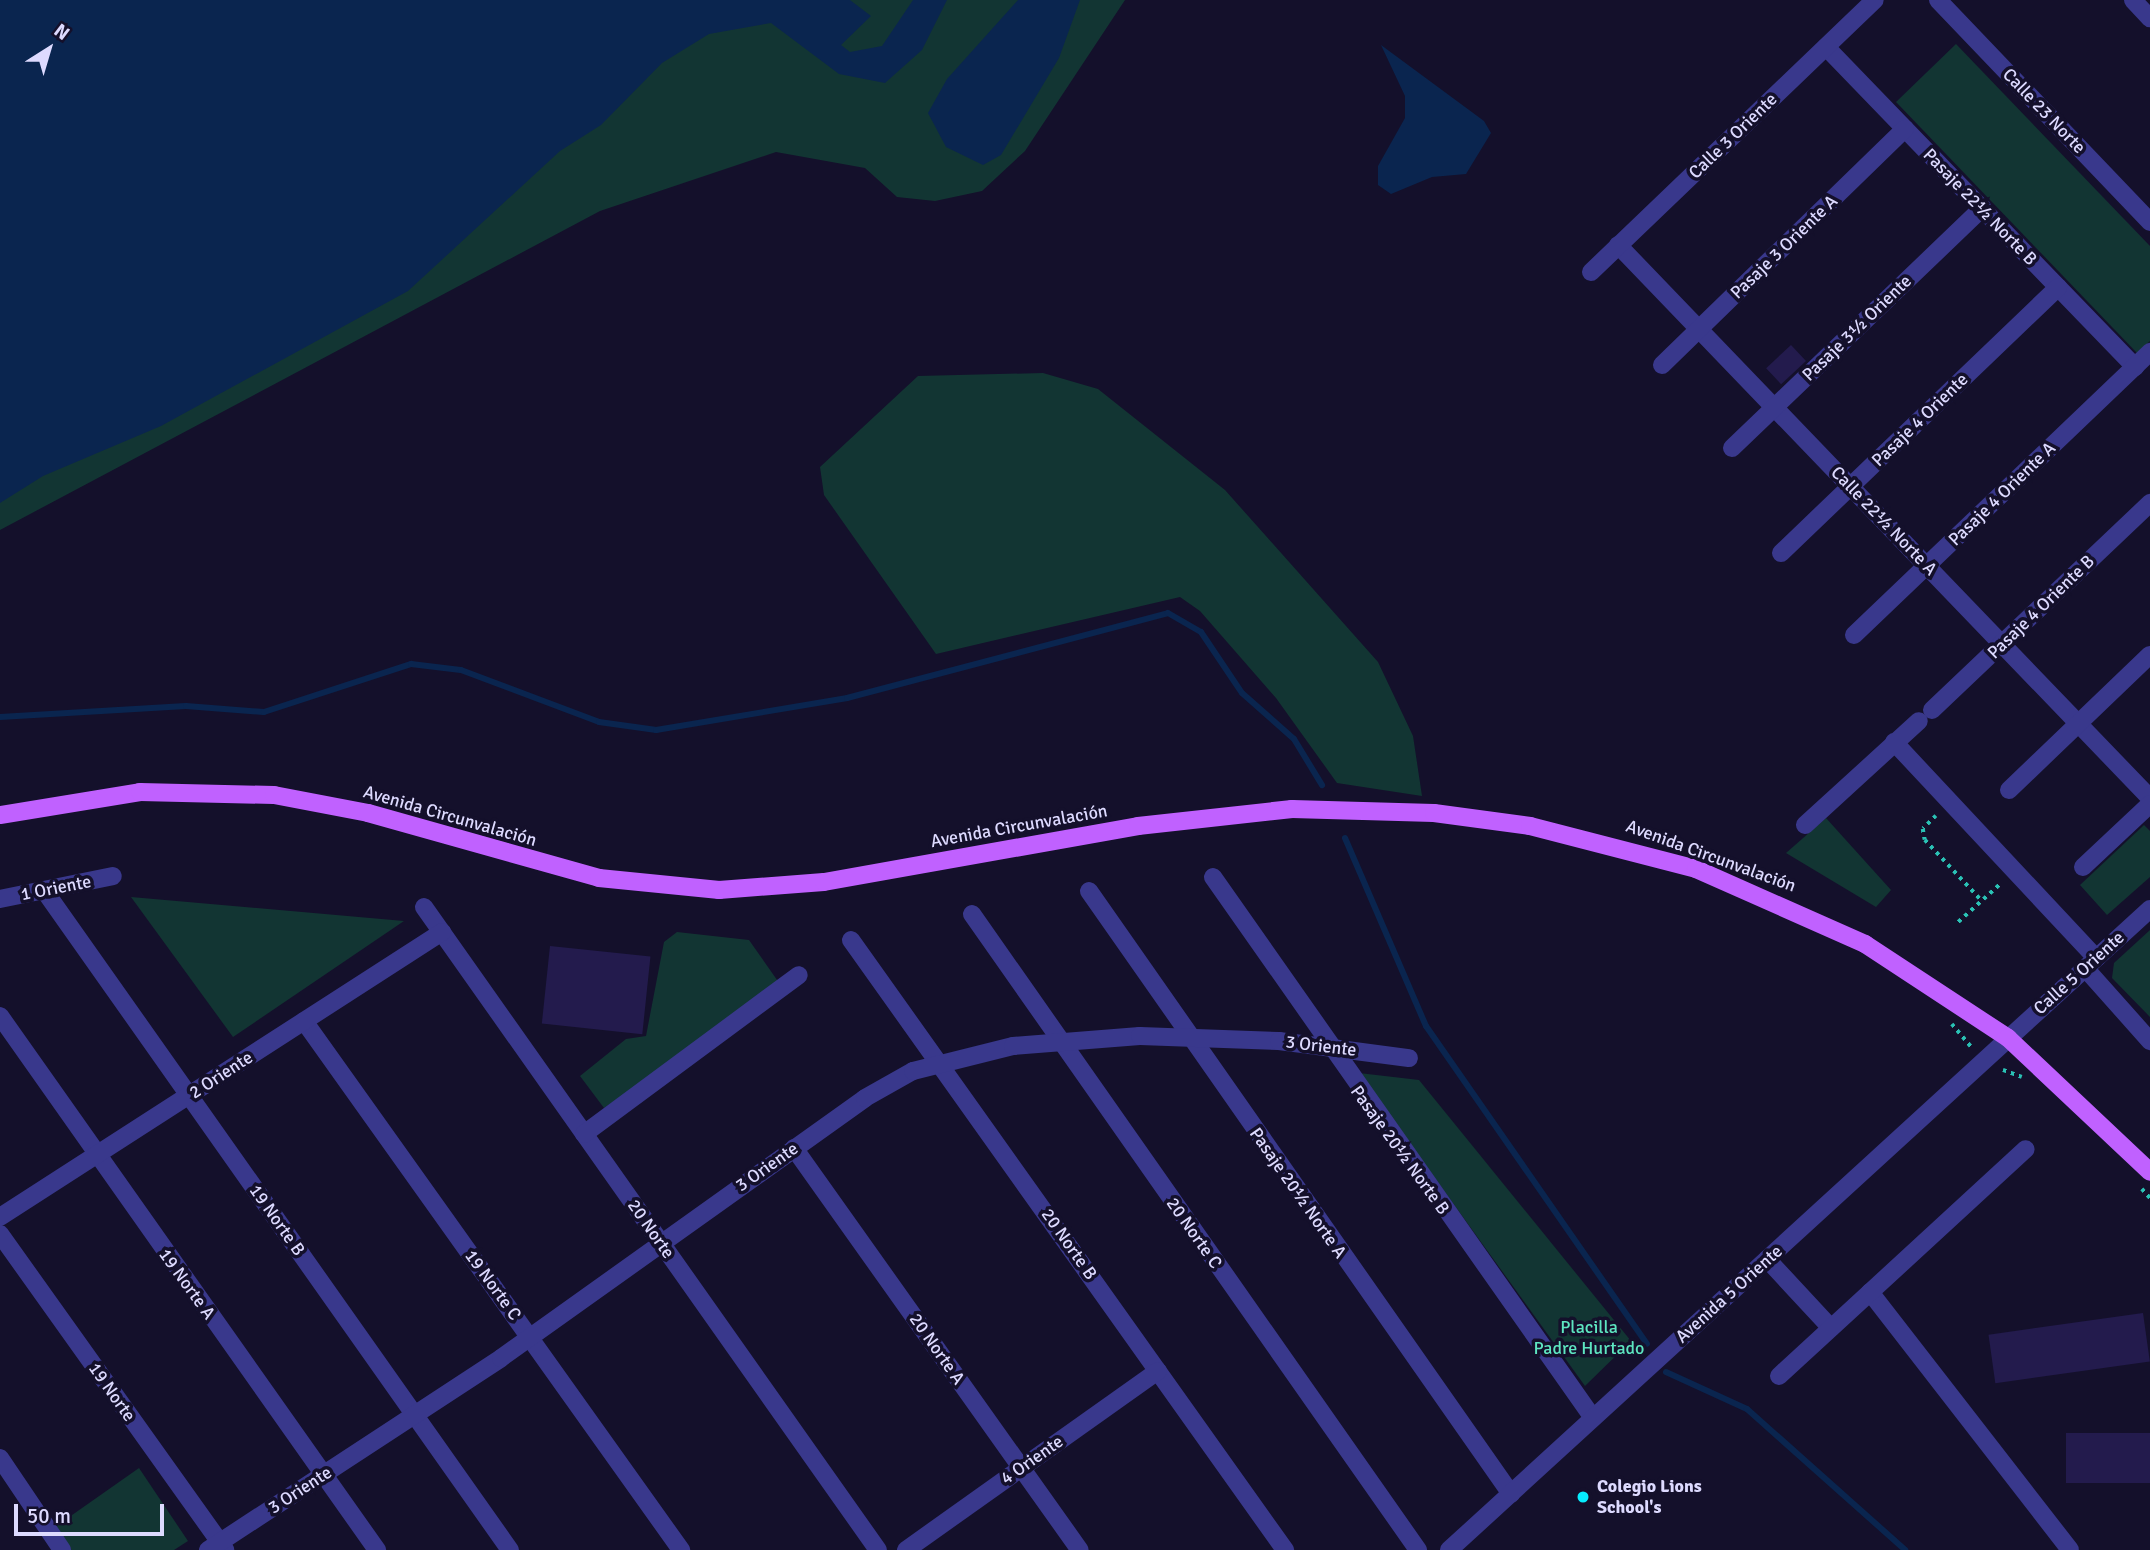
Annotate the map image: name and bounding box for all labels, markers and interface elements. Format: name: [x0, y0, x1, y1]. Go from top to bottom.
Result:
north arrow: [14, 14, 84, 84]
text: N: [49, 19, 74, 46]
street label: Calle 23 Norte: [1998, 64, 2090, 158]
street label: Calle 3 Oriente: [1684, 89, 1782, 183]
street label: Pasaje 22½ Norte B: [1919, 144, 2041, 270]
street label: Pasaje 3 Oriente A: [1726, 191, 1842, 303]
street label: Pasaje 3½ Oriente: [1798, 270, 1916, 386]
street label: Pasaje 4 Oriente: [1867, 369, 1973, 471]
street label: Pasaje 4 Oriente A: [1944, 438, 2060, 550]
street label: Calle 22½ Norte A: [1826, 462, 1942, 580]
street label: Pasaje 4 Oriente B: [1983, 551, 2099, 663]
street label: Avenida Circunvalación: [361, 781, 539, 851]
street label: Avenida Circunvalación: [929, 800, 1109, 852]
street label: Avenida Circunvalación: [1623, 815, 1799, 897]
street label: 1 Oriente: [19, 871, 93, 905]
street label: Calle 5 Oriente: [2029, 927, 2129, 1019]
street label: 3 Oriente: [1284, 1031, 1358, 1061]
street label: 2 Oriente: [185, 1047, 257, 1103]
street label: Pasaje 20½ Norte B: [1346, 1081, 1454, 1219]
street label: Pasaje 20½ Norte A: [1245, 1124, 1351, 1262]
street label: 3 Oriente: [732, 1138, 802, 1196]
street label: 19 Norte B: [245, 1180, 309, 1260]
street label: 20 Norte C: [1162, 1193, 1226, 1273]
street label: 20 Norte: [623, 1195, 679, 1263]
street label: 20 Norte B: [1037, 1204, 1101, 1284]
street label: Avenida 5 Oriente: [1671, 1240, 1787, 1348]
street label: 19 Norte A: [154, 1244, 220, 1324]
street label: 19 Norte C: [460, 1246, 526, 1324]
street label: 20 Norte A: [905, 1309, 969, 1389]
park label: Placilla Padre Hurtado: [1534, 1317, 1644, 1360]
street label: 19 Norte: [84, 1358, 140, 1426]
street label: 4 Oriente: [997, 1431, 1067, 1489]
street label: 3 Oriente: [264, 1462, 336, 1518]
place label: Colegio Lions School's: [1597, 1476, 1702, 1518]
marker: Colegio Lions School's: [1575, 1489, 1591, 1505]
scale bar: [18, 1490, 168, 1534]
text: 50 m: [27, 1503, 71, 1529]

